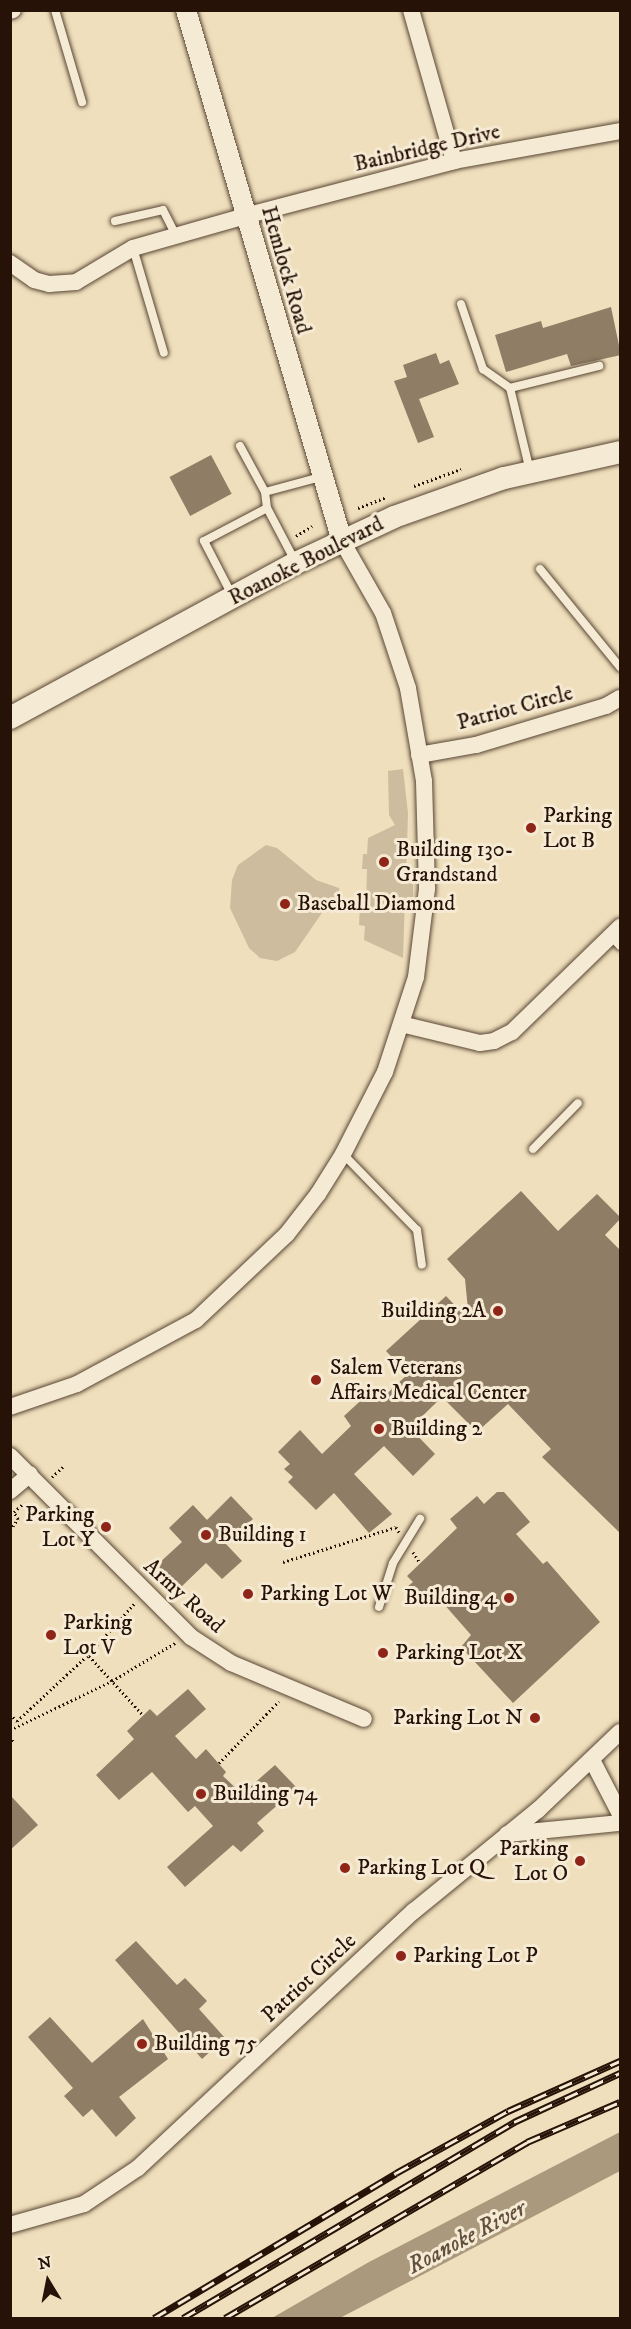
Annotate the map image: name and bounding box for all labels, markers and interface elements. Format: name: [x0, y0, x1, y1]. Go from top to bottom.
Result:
street label: Bainbridge Drive: [351, 118, 503, 178]
street label: Hemlock Road: [255, 203, 317, 337]
street label: Roanoke Boulevard: [224, 511, 388, 611]
street label: Patriot Circle: [454, 680, 576, 736]
place label: Parking Lot B: [543, 802, 612, 854]
marker: Parking Lot B: [524, 821, 538, 835]
place label: Building 130- Grandstand: [396, 836, 513, 888]
marker: Building 130- Grandstand: [377, 855, 391, 869]
place label: Baseball Diamond: [297, 891, 455, 917]
marker: Baseball Diamond: [278, 897, 292, 911]
place label: Building 2A: [381, 1298, 486, 1324]
marker: Building 2A: [491, 1304, 505, 1318]
place label: Salem Veterans Affairs Medical Center: [330, 1354, 527, 1406]
marker: Salem Veterans Affairs Medical Center: [307, 1371, 325, 1389]
place label: Building 2: [391, 1416, 482, 1442]
marker: Building 2: [372, 1422, 386, 1436]
place label: Parking Lot Y: [25, 1501, 94, 1552]
marker: Parking Lot Y: [99, 1520, 113, 1534]
place label: Building 1: [218, 1522, 306, 1548]
marker: Building 1: [199, 1528, 213, 1542]
street label: Army Road: [138, 1553, 230, 1639]
place label: Parking Lot W: [260, 1581, 392, 1607]
place label: Building 4: [404, 1585, 497, 1611]
marker: Parking Lot W: [241, 1587, 255, 1601]
marker: Building 4: [502, 1591, 516, 1605]
place label: Parking Lot V: [63, 1609, 132, 1660]
marker: Parking Lot V: [44, 1628, 58, 1642]
place label: Parking Lot X: [395, 1640, 523, 1666]
marker: Parking Lot X: [376, 1646, 390, 1660]
place label: Parking Lot N: [393, 1705, 523, 1731]
marker: Parking Lot N: [528, 1711, 542, 1725]
place label: Building 74: [213, 1781, 317, 1807]
marker: Building 74: [194, 1787, 208, 1801]
place label: Parking Lot O: [499, 1835, 568, 1886]
marker: Parking Lot O: [573, 1854, 587, 1868]
place label: Parking Lot Q: [357, 1855, 485, 1881]
marker: Parking Lot Q: [338, 1861, 352, 1875]
street label: Patriot Circle: [257, 1928, 361, 2028]
place label: Parking Lot P: [413, 1943, 538, 1969]
marker: Parking Lot P: [394, 1949, 408, 1963]
place label: Building 75: [154, 2031, 257, 2057]
marker: Building 75: [135, 2037, 149, 2051]
water label: Roanoke River: [403, 2195, 531, 2281]
north arrow: [18, 2251, 78, 2311]
text: N: [37, 2252, 53, 2274]

